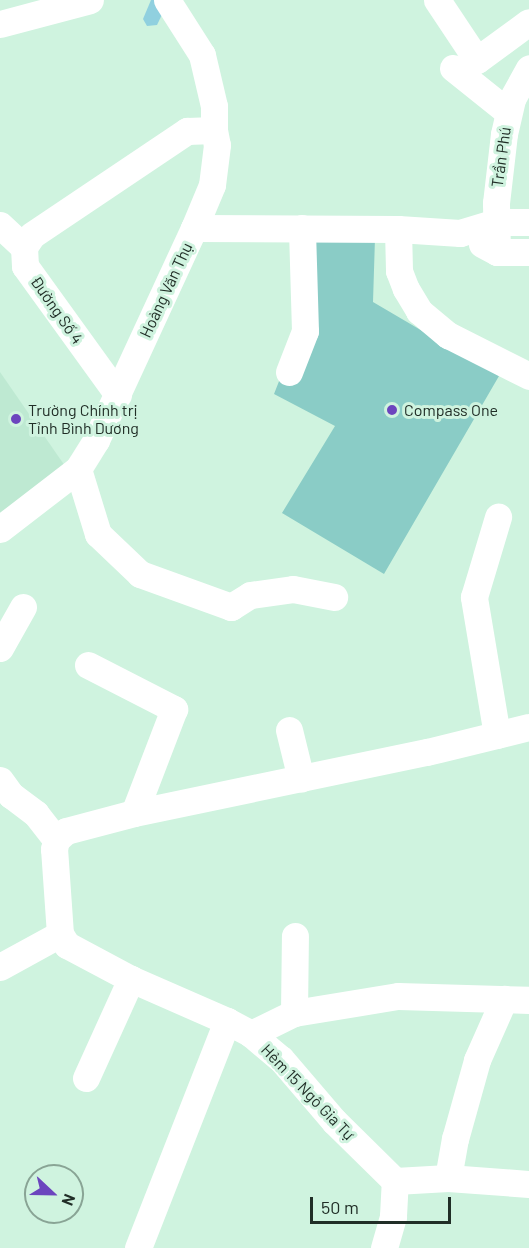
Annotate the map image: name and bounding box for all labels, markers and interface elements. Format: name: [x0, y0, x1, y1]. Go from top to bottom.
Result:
street label: Trần Phú: [487, 126, 515, 188]
street label: Hoàng Văn Thụ: [136, 239, 196, 341]
street label: Đường Số 4: [27, 272, 87, 348]
place label: Trường Chính trị Tỉnh Bình Dương: [28, 400, 139, 438]
place label: Compass One: [404, 400, 498, 420]
marker: Compass One: [385, 403, 399, 417]
marker: Trường Chính trị Tỉnh Bình Dương: [9, 412, 23, 426]
street label: Hẻm 15 Ngô Gia Tự: [257, 1040, 359, 1144]
north arrow: [24, 1164, 84, 1224]
scale bar: [313, 1185, 454, 1223]
text: N: [59, 1192, 80, 1209]
text: 50 m: [321, 1196, 359, 1218]

